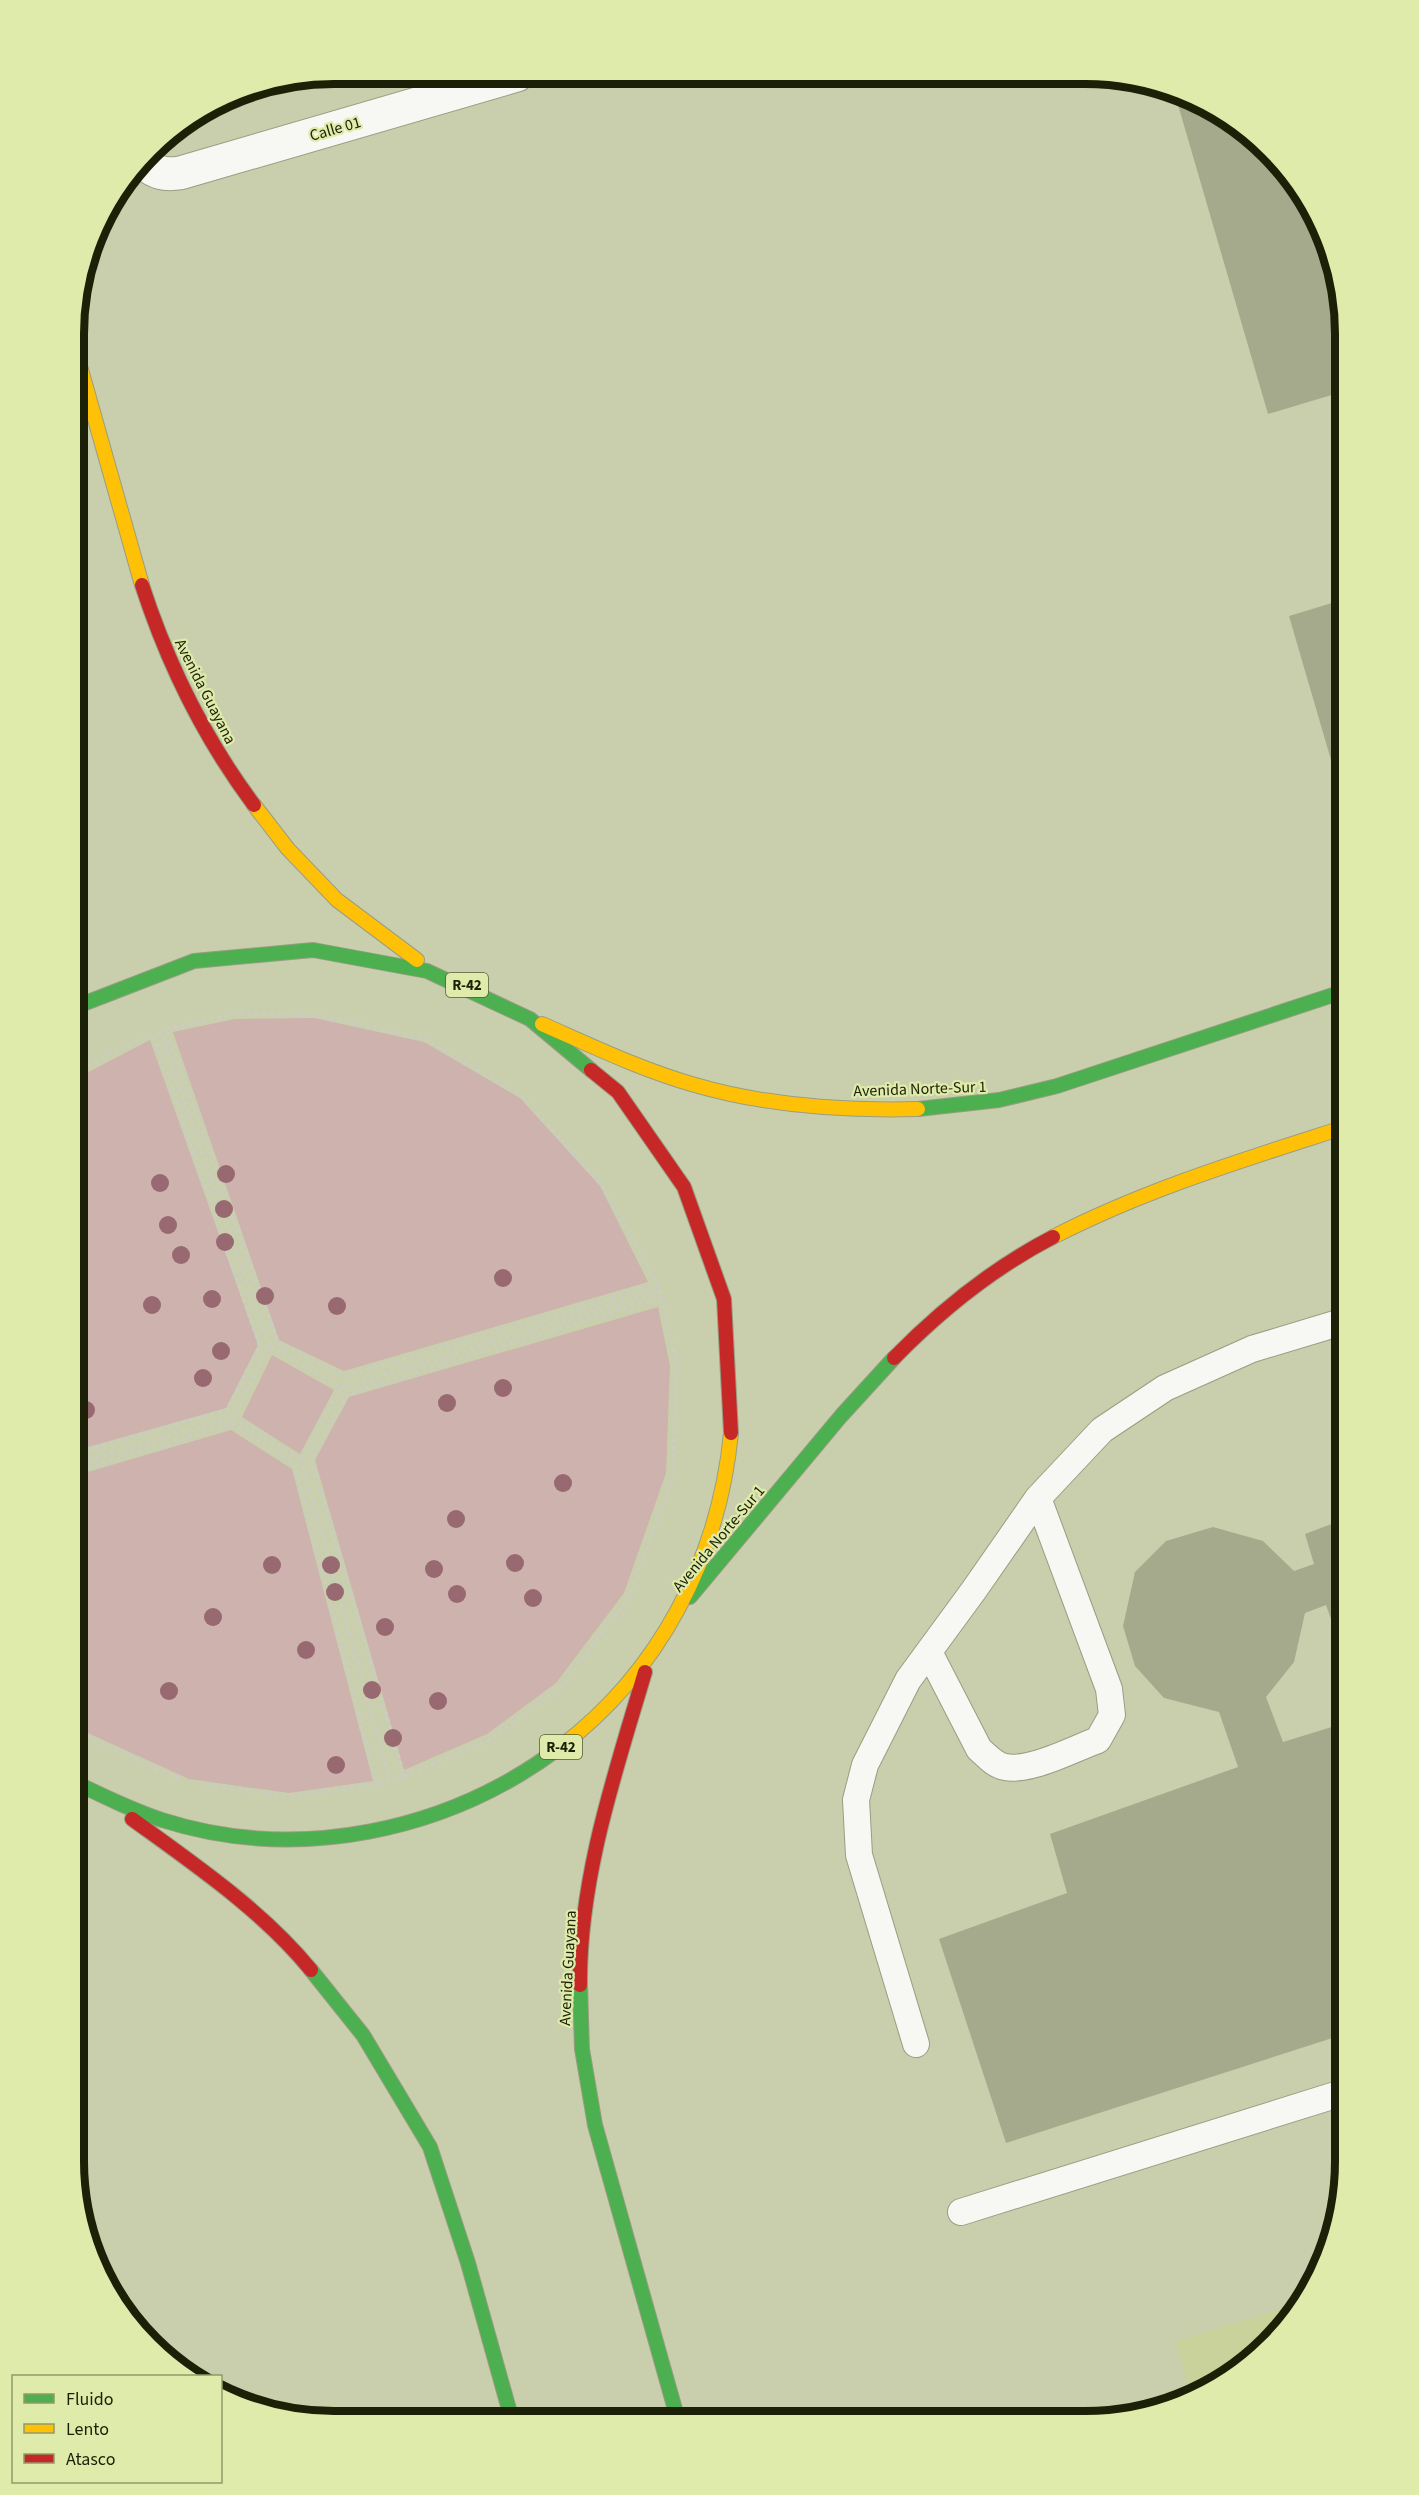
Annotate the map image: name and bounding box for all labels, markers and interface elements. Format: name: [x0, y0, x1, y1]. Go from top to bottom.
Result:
street label: Calle 01: [307, 111, 364, 147]
street label: Avenida Guayana: [169, 635, 241, 748]
road number: R-42: [446, 973, 488, 997]
street label: Avenida Norte-Sur 1: [853, 1076, 987, 1102]
street label: Avenida Norte-Sur 1: [668, 1480, 770, 1597]
road number: R-42: [540, 1735, 582, 1759]
street label: Avenida Guayana: [554, 1910, 582, 2026]
legend: [12, 2375, 222, 2483]
text: Fluido: [66, 2387, 113, 2412]
text: Lento: [66, 2417, 109, 2442]
text: Atasco: [66, 2447, 115, 2472]

